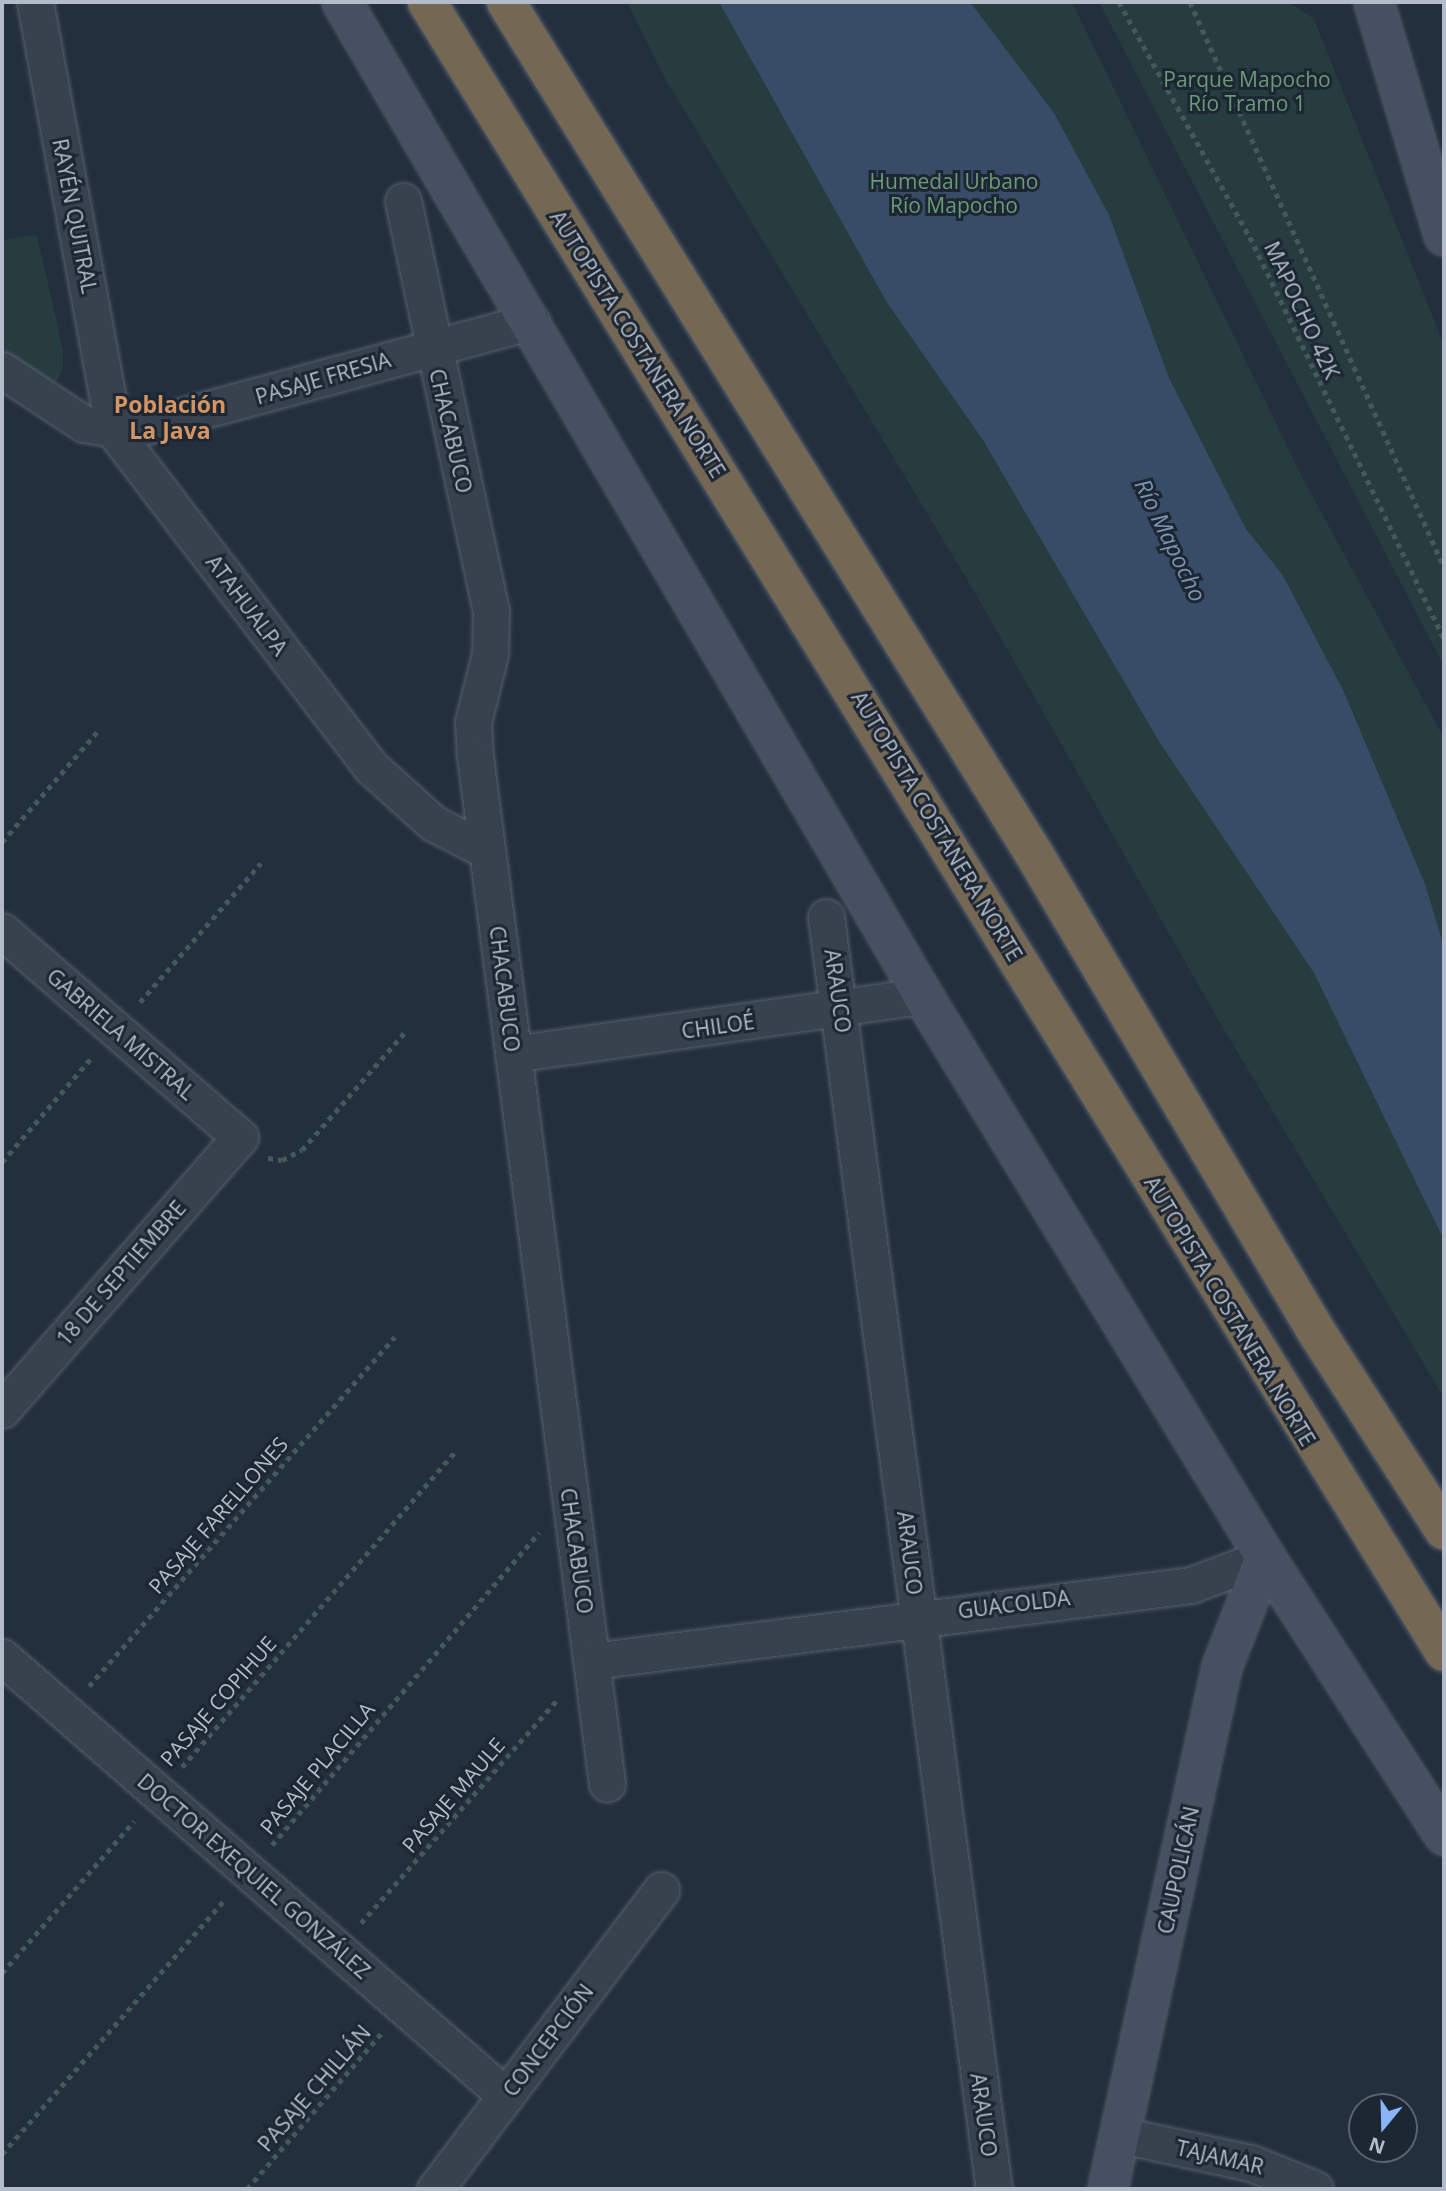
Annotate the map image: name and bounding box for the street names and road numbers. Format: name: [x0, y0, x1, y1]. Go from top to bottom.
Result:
street label: RAYÉN QUITRAL: [48, 136, 102, 296]
street label: AUTOPISTA COSTANERA NORTE: [545, 206, 731, 482]
street label: MAPOCHO 42K: [1259, 237, 1345, 383]
street label: PASAJE FRESIA: [252, 347, 394, 409]
street label: CHACABUCO: [424, 366, 478, 496]
street label: ATAHUALPA: [201, 550, 293, 660]
street label: AUTOPISTA COSTANERA NORTE: [846, 687, 1028, 965]
street label: CHACABUCO: [485, 924, 525, 1054]
street label: ARAUCO: [820, 947, 856, 1035]
street label: GABRIELA MISTRAL: [42, 963, 200, 1105]
street label: CHILOÉ: [680, 1008, 756, 1044]
street label: AUTOPISTA COSTANERA NORTE: [1139, 1172, 1321, 1450]
street label: 18 DE SEPTIEMBRE: [51, 1195, 191, 1351]
street label: PASAJE FARELLONES: [143, 1431, 293, 1599]
street label: CHACABUCO: [556, 1486, 598, 1616]
street label: ARAUCO: [892, 1510, 928, 1596]
street label: GUACOLDA: [956, 1585, 1072, 1623]
street label: PASAJE COPIHUE: [155, 1631, 281, 1771]
street label: PASAJE PLACILLA: [254, 1697, 380, 1839]
street label: PASAJE MAULE: [396, 1733, 510, 1857]
street label: DOCTOR EXEQUIEL GONZÁLEZ: [133, 1768, 375, 1984]
street label: CAUPOLICÁN: [1152, 1804, 1204, 1936]
street label: CONCEPCIÓN: [498, 1979, 598, 2101]
street label: PASAJE CHILLÁN: [252, 2020, 376, 2156]
street label: ARAUCO: [966, 2071, 1002, 2159]
street label: TAJAMAR: [1174, 2135, 1266, 2179]

